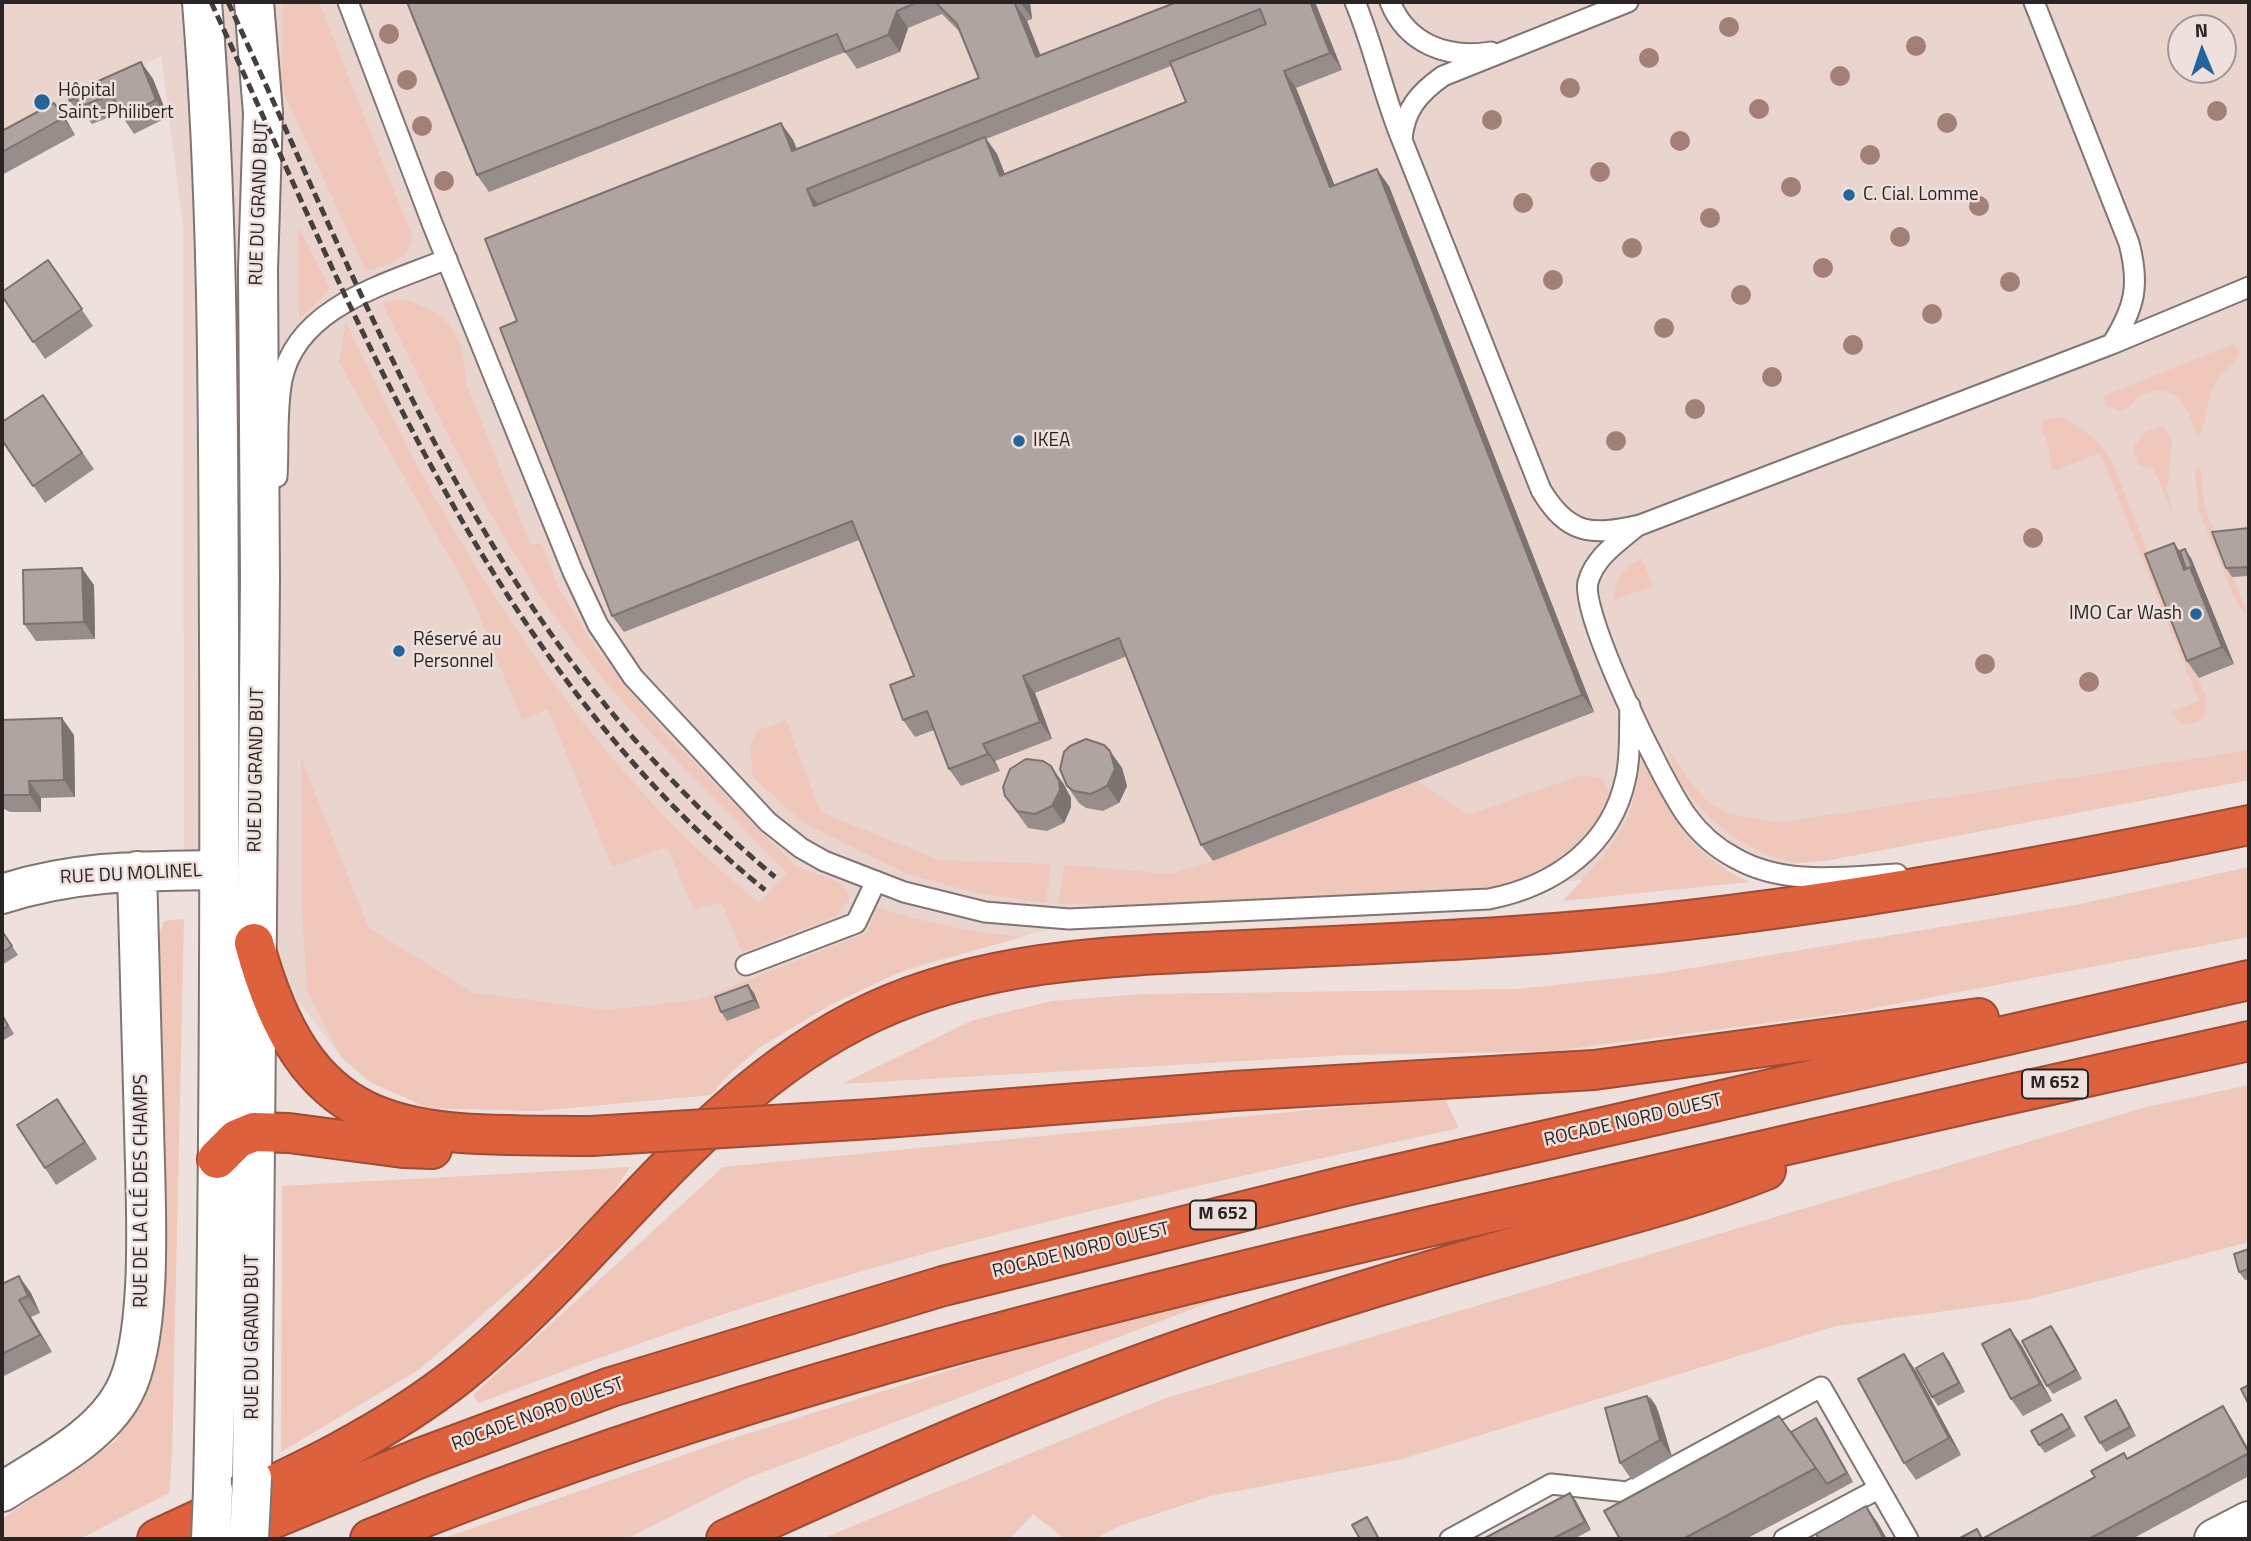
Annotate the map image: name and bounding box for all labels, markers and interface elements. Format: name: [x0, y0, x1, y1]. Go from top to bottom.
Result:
north arrow: [2167, 14, 2237, 84]
text: N: [2194, 15, 2208, 44]
place label: Hôpital Saint-Philibert: [58, 80, 174, 124]
marker: Hôpital Saint-Philibert: [32, 92, 52, 112]
street label: RUE DU GRAND BUT: [246, 120, 274, 286]
place label: C. Cial. Lomme: [1863, 184, 1979, 206]
marker: C. Cial. Lomme: [1841, 187, 1857, 203]
place label: IKEA: [1033, 430, 1070, 452]
marker: IKEA: [1011, 433, 1027, 449]
place label: IMO Car Wash: [2069, 603, 2182, 625]
marker: IMO Car Wash: [2188, 606, 2204, 622]
place label: Réservé au Personnel: [413, 629, 501, 673]
marker: Réservé au Personnel: [391, 643, 407, 659]
street label: RUE DU GRAND BUT: [244, 687, 270, 853]
street label: RUE DU MOLINEL: [59, 860, 203, 890]
road number: M 652: [2022, 1070, 2088, 1098]
street label: RUE DE LA CLÉ DES CHAMPS: [131, 1074, 153, 1308]
street label: ROCADE NORD OUEST: [1542, 1089, 1724, 1153]
road number: M 652: [1190, 1200, 1256, 1230]
street label: ROCADE NORD OUEST: [990, 1218, 1172, 1284]
street label: RUE DU GRAND BUT: [242, 1254, 264, 1420]
street label: ROCADE NORD OUEST: [449, 1373, 627, 1457]

